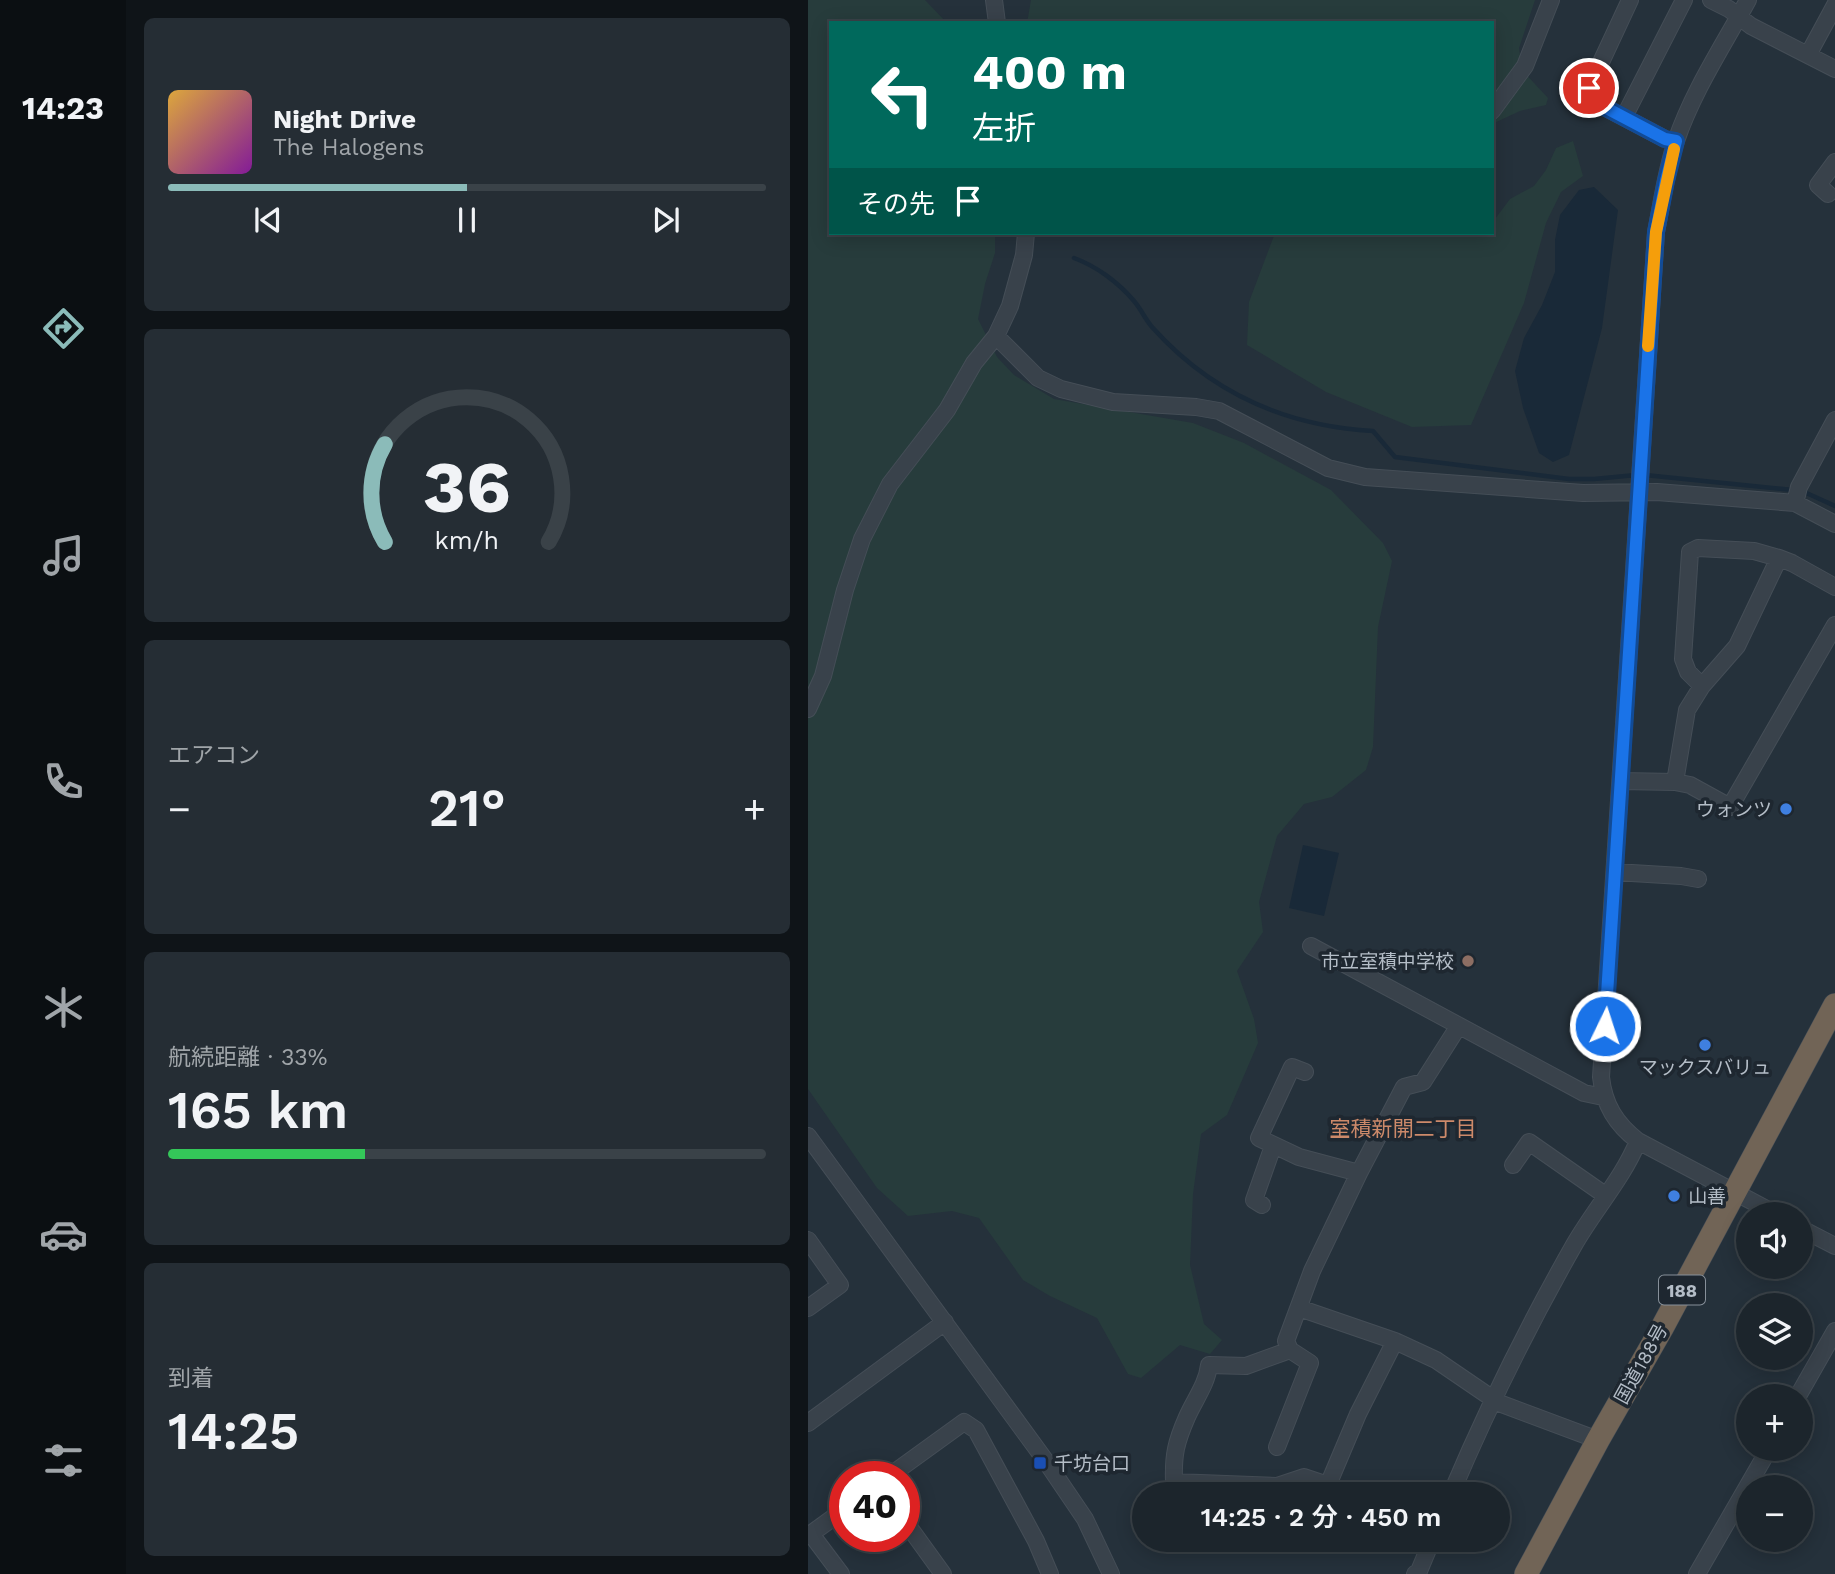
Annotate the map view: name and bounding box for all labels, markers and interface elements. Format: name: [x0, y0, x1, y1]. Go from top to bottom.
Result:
text: 400 m: [972, 43, 1127, 101]
icon: left: [857, 49, 948, 140]
pin: [1559, 58, 1619, 118]
icon: arrive: [1570, 69, 1608, 107]
text: 14:23: [22, 89, 104, 127]
text: Night Drive: [273, 104, 416, 134]
text: 左折: [972, 109, 1036, 147]
text: The Halogens: [273, 134, 424, 161]
icon: arrive: [949, 182, 987, 220]
text: その先: [857, 189, 935, 219]
icon: previous: [249, 201, 287, 239]
icon: pause: [448, 201, 486, 239]
icon: next: [647, 201, 685, 239]
icon: directions: [39, 304, 88, 353]
text: 36: [423, 444, 511, 530]
text: km/h: [435, 526, 499, 555]
icon: music: [39, 531, 88, 580]
text: エアコン: [168, 742, 260, 769]
icon: phone: [39, 757, 88, 806]
text: 21°: [428, 778, 506, 839]
text: −: [168, 787, 191, 831]
text: +: [743, 787, 766, 831]
place label: ウォンツ: [1696, 798, 1772, 821]
marker: ウォンツ: [1778, 801, 1794, 817]
place label: 市立室積中学校: [1321, 950, 1454, 973]
marker: 市立室積中学校: [1460, 953, 1476, 969]
icon: climate: [39, 983, 88, 1032]
position arrow: [1568, 989, 1642, 1063]
marker: マックスバリュ: [1697, 1037, 1713, 1053]
text: 航続距離 · 33%: [168, 1044, 327, 1071]
place label: マックスバリュ: [1639, 1056, 1771, 1079]
text: 165 km: [168, 1080, 348, 1141]
district label: 室積新開二丁目: [1330, 1116, 1477, 1141]
place label: 山善: [1688, 1185, 1726, 1208]
marker: 山善: [1666, 1188, 1682, 1204]
map controls: [1736, 1202, 1813, 1552]
button: sound: [1736, 1202, 1813, 1279]
icon: car: [39, 1210, 88, 1259]
road number: 188: [1659, 1275, 1705, 1304]
button: layers: [1736, 1293, 1813, 1370]
street label: 国道188号: [1610, 1320, 1672, 1408]
text: 到着: [168, 1365, 214, 1392]
button: +: [1736, 1384, 1813, 1461]
text: 14:25: [168, 1401, 299, 1462]
icon: filters: [39, 1436, 88, 1485]
place label: 千坊台口: [1054, 1452, 1130, 1475]
marker: 千坊台口: [1032, 1455, 1048, 1471]
speed limit sign: 40: [829, 1461, 920, 1552]
button: −: [1736, 1475, 1813, 1552]
text: 14:25 · 2 分 · 450 m: [1201, 1502, 1441, 1532]

